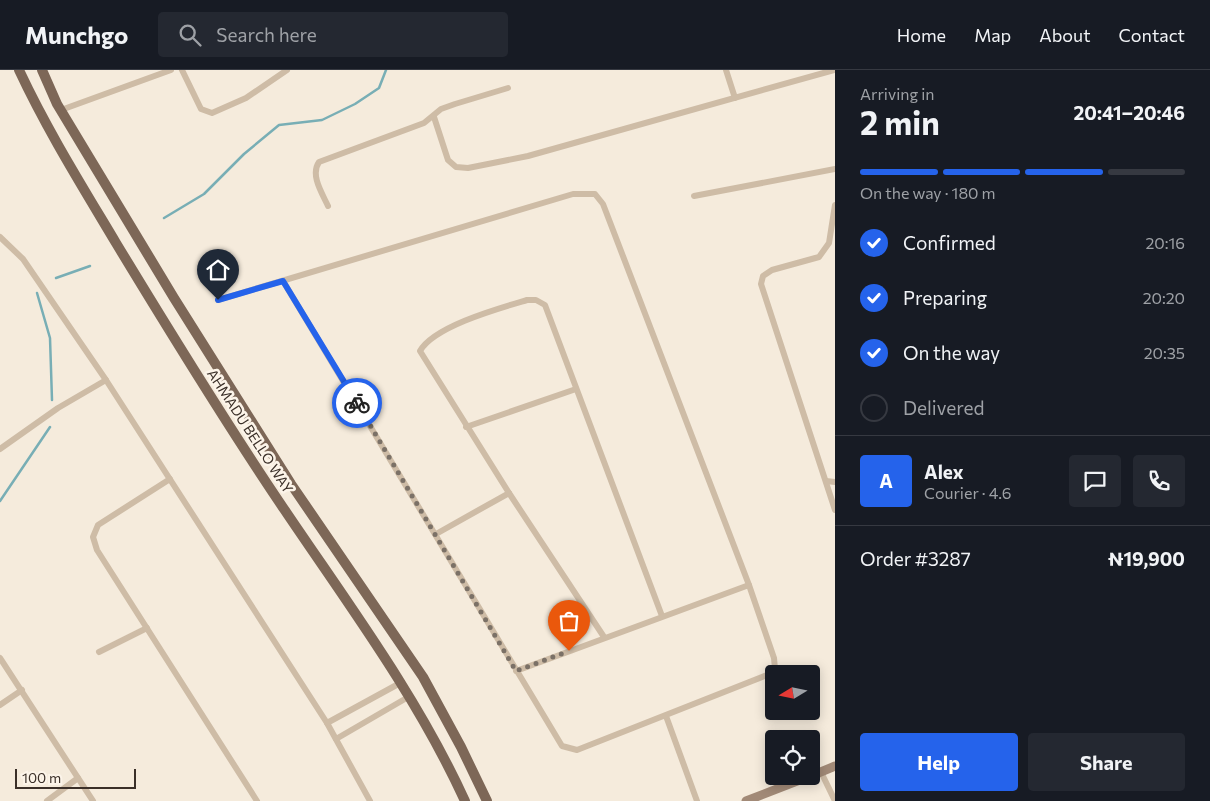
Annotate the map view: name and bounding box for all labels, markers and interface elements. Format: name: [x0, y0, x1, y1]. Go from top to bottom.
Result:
search box: [158, 12, 508, 57]
text: Munchgo: [25, 20, 128, 49]
icon: search: [176, 21, 204, 49]
text: Search here: [216, 23, 317, 46]
text: Home: [897, 24, 946, 46]
text: Map: [974, 24, 1011, 46]
text: About: [1039, 24, 1091, 46]
text: Contact: [1119, 24, 1185, 46]
text: Arriving in: [860, 84, 934, 103]
text: 20:41–20:46: [1074, 101, 1185, 124]
text: 2 min: [860, 102, 940, 142]
text: On the way · 180 m: [860, 183, 996, 202]
icon: check: [860, 229, 888, 257]
text: Confirmed: [903, 231, 996, 254]
text: 20:16: [1145, 233, 1185, 252]
pin: [197, 249, 239, 300]
icon: home: [204, 256, 232, 284]
icon: check: [860, 284, 888, 312]
text: Preparing: [903, 286, 987, 309]
text: 20:20: [1143, 288, 1185, 307]
icon: check: [860, 339, 888, 367]
text: On the way: [903, 341, 1000, 364]
text: 20:35: [1144, 343, 1185, 362]
street label: AHMADU BELLO WAY: [204, 366, 297, 496]
courier: [332, 378, 382, 428]
icon: bike: [343, 389, 371, 417]
text: Delivered: [903, 396, 984, 419]
button: chat: [1069, 455, 1121, 507]
button: phone: [1133, 455, 1185, 507]
text: Alex: [924, 460, 964, 483]
text: A: [879, 469, 893, 492]
text: Courier · 4.6: [924, 483, 1011, 502]
text: Order #3287: [860, 547, 971, 570]
text: ₦19,900: [1108, 547, 1185, 570]
pin: [548, 600, 590, 651]
icon: bag: [555, 607, 583, 635]
north arrow: [765, 665, 820, 720]
map controls: [765, 665, 820, 785]
button: locate: [765, 730, 820, 785]
button: Help: [860, 733, 1018, 791]
button: Share: [1028, 733, 1185, 791]
scale bar: [15, 766, 136, 789]
text: 100 m: [22, 769, 61, 786]

